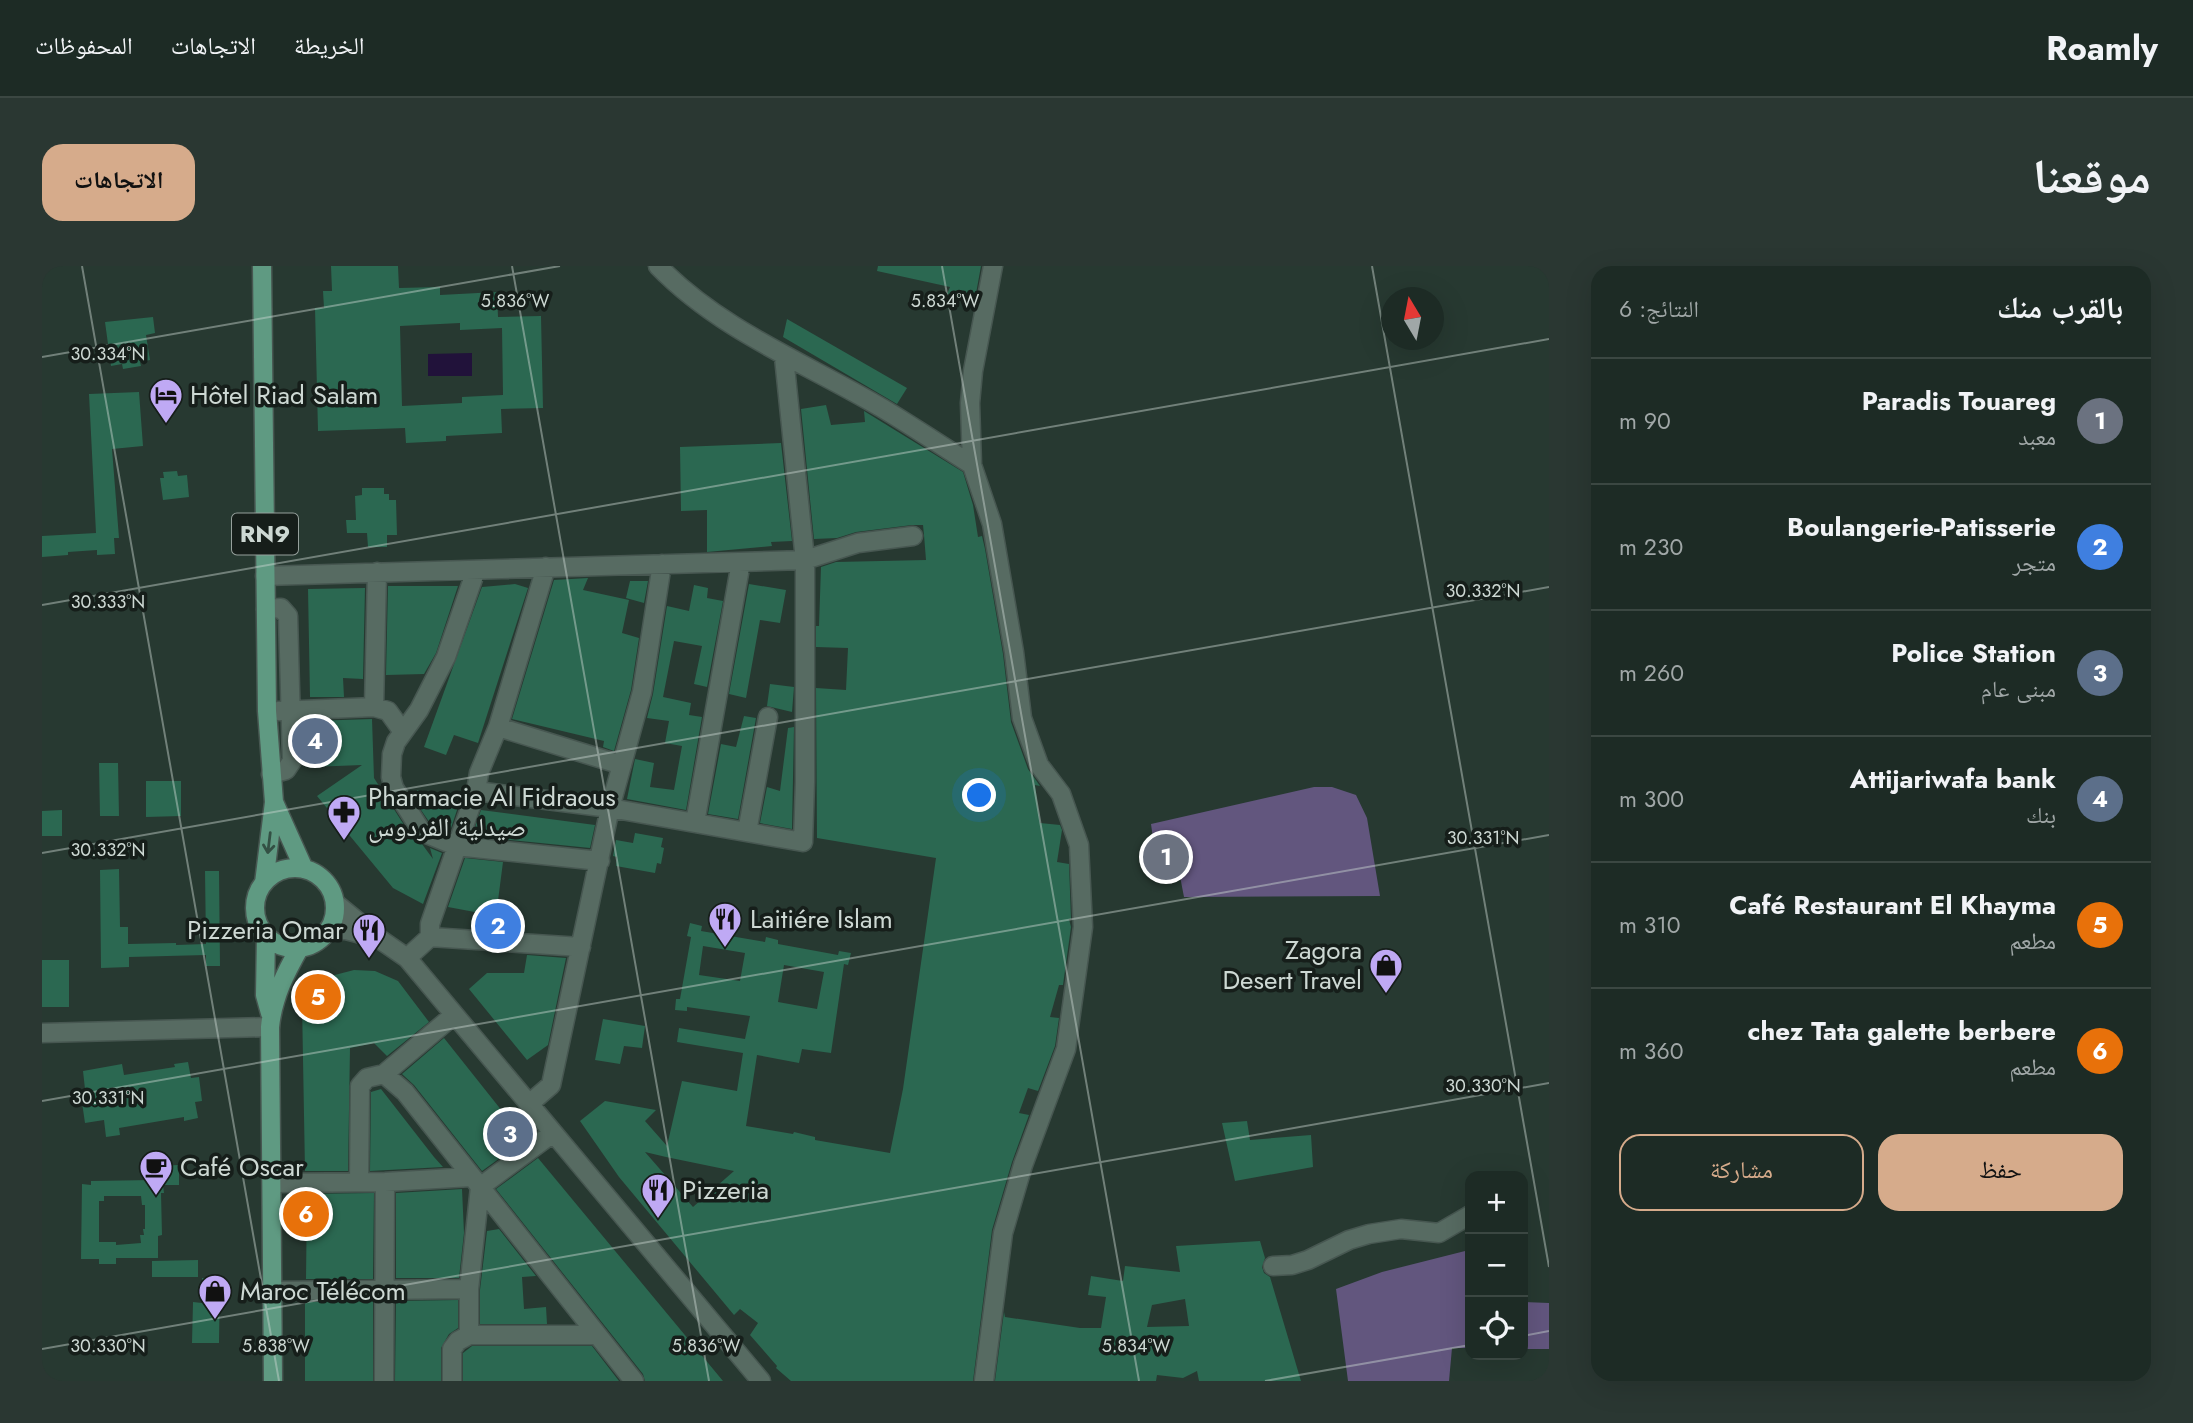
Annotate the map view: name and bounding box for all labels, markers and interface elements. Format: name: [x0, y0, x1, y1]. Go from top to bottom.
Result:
text: Roamly: [2046, 25, 2158, 72]
text: المحفوظات: [35, 28, 133, 63]
text: الاتجاهات: [171, 28, 256, 63]
text: الخريطة: [294, 28, 365, 63]
text: موقعنا: [2033, 141, 2151, 211]
button: الاتجاهات: [42, 144, 195, 221]
text: بالقرب منك: [1997, 286, 2123, 329]
north arrow: [1381, 287, 1444, 350]
text: 5.836°W: [481, 288, 549, 314]
text: 5.834°W: [911, 288, 979, 314]
text: النتائج: 6: [1619, 292, 1699, 326]
text: 30.334°N: [70, 341, 146, 367]
hotel icon: Hôtel Riad Salam: [147, 376, 185, 425]
place label: Hôtel Riad Salam: [190, 376, 378, 414]
text: Paradis Touareg: [1862, 382, 2056, 420]
text: 90 m: [1619, 404, 1671, 438]
text: 1: [2094, 404, 2106, 438]
text: معبد: [2018, 420, 2056, 454]
text: Boulangerie-Patisserie: [1787, 508, 2056, 546]
road number: RN9: [232, 513, 298, 554]
text: 230 m: [1619, 530, 1683, 564]
text: 2: [2092, 530, 2108, 564]
text: متجر: [2013, 546, 2056, 580]
text: 30.332°N: [1446, 578, 1520, 604]
text: 30.333°N: [71, 589, 145, 615]
text: Police Station: [1891, 634, 2056, 672]
text: 260 m: [1619, 656, 1684, 690]
text: 3: [2093, 656, 2107, 690]
text: مبنى عام: [1981, 672, 2056, 706]
pin: 4: [292, 715, 338, 767]
text: Attijariwafa bank: [1850, 760, 2056, 798]
place label: Pharmacie Al Fidraous صيدلية الفردوس: [368, 778, 616, 846]
your location: [962, 778, 996, 812]
text: 300 m: [1619, 782, 1684, 816]
text: 4: [2092, 782, 2108, 816]
pharmacy icon: Pharmacie Al Fidraous صيدلية الفردوس: [325, 793, 363, 842]
text: بنك: [2026, 798, 2056, 832]
text: 30.331°N: [1447, 825, 1519, 851]
one-way arrow: [262, 831, 275, 854]
pin: 1: [1143, 831, 1189, 883]
text: 30.332°N: [71, 837, 145, 863]
text: Café Restaurant El Khayma: [1729, 886, 2056, 924]
pin: 2: [475, 900, 521, 952]
restaurant icon: Laitiére Islam: [706, 900, 744, 949]
place label: Laitiére Islam: [750, 900, 893, 938]
text: 310 m: [1619, 908, 1681, 942]
text: 5: [2093, 908, 2107, 942]
place label: Pizzeria Omar: [187, 911, 344, 949]
restaurant icon: Pizzeria Omar: [350, 911, 388, 960]
text: مطعم: [2009, 924, 2056, 958]
place label: Zagora Desert Travel: [1222, 931, 1362, 999]
shop icon: Zagora Desert Travel: [1367, 946, 1405, 995]
pin: 5: [295, 971, 341, 1023]
text: chez Tata galette berbere: [1748, 1012, 2056, 1050]
text: 360 m: [1619, 1034, 1683, 1068]
text: 6: [2092, 1034, 2108, 1068]
text: مطعم: [2009, 1050, 2056, 1084]
text: 30.330°N: [1445, 1073, 1521, 1099]
text: 30.331°N: [72, 1085, 144, 1111]
pin: 3: [487, 1108, 533, 1160]
button: مشاركة: [1619, 1134, 1864, 1211]
button: حفظ: [1878, 1134, 2123, 1211]
cafe icon: Café Oscar: [137, 1148, 175, 1197]
place label: Café Oscar: [180, 1148, 304, 1186]
restaurant icon: Pizzeria: [639, 1171, 677, 1220]
place label: Pizzeria: [682, 1171, 769, 1209]
map controls: [1465, 1171, 1528, 1360]
button: +: [1465, 1171, 1528, 1234]
pin: 6: [283, 1188, 329, 1240]
button: −: [1465, 1234, 1528, 1297]
shop icon: Maroc Télécom: [196, 1272, 234, 1321]
place label: Maroc Télécom: [240, 1272, 406, 1310]
button: locate: [1465, 1297, 1528, 1360]
text: 30.330°N: [70, 1333, 146, 1359]
text: 5.838°W: [242, 1333, 310, 1359]
text: 5.836°W: [672, 1333, 740, 1359]
text: 5.834°W: [1102, 1333, 1170, 1359]

